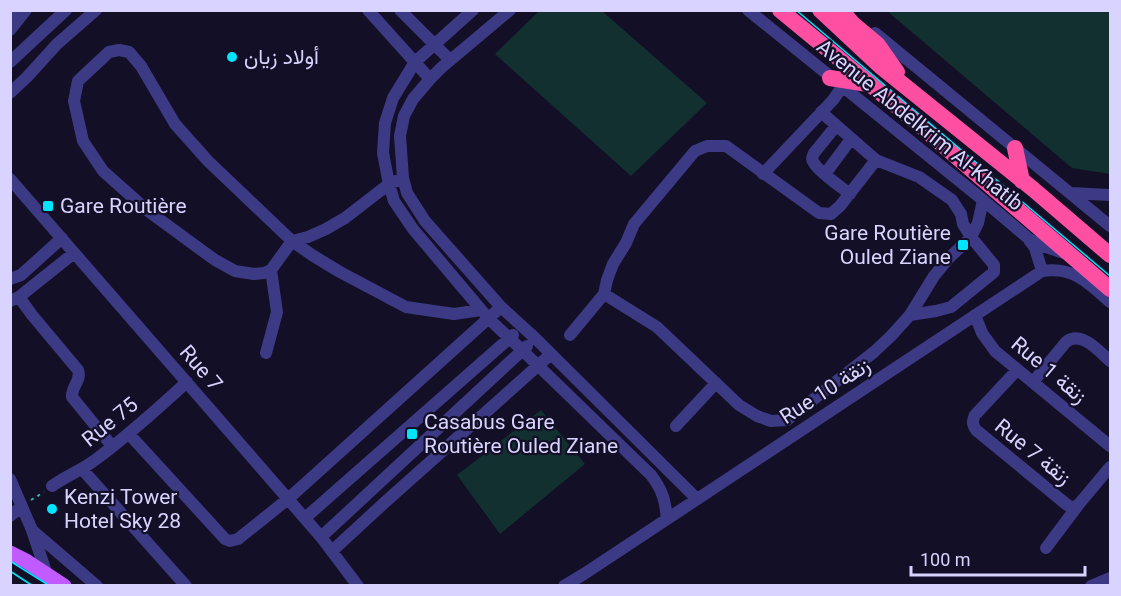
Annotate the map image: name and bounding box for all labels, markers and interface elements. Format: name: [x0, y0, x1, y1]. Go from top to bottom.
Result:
street label: Avenue Abdelkrim Al-Khatib: [812, 34, 1028, 216]
place label: أولاد زيان: [244, 45, 319, 70]
marker: أولاد زيان: [225, 50, 239, 64]
place label: Gare Routière: [60, 194, 187, 218]
marker: Gare Routière: [41, 199, 55, 213]
place label: Gare Routière Ouled Ziane: [824, 221, 951, 269]
marker: Gare Routière Ouled Ziane: [956, 238, 970, 252]
street label: Rue 1 زنقة: [1006, 332, 1092, 409]
street label: Rue 7: [175, 340, 227, 396]
street label: Rue 10 زنقة: [775, 353, 875, 430]
street label: Rue 75: [77, 392, 143, 452]
place label: Casabus Gare Routière Ouled Ziane: [424, 410, 618, 458]
street label: Rue 7 زنقة: [989, 414, 1076, 491]
marker: Casabus Gare Routière Ouled Ziane: [405, 427, 419, 441]
place label: Kenzi Tower Hotel Sky 28: [64, 485, 181, 533]
marker: Kenzi Tower Hotel Sky 28: [45, 502, 59, 516]
scale bar: [911, 539, 1085, 577]
text: 100 m: [920, 549, 971, 570]

